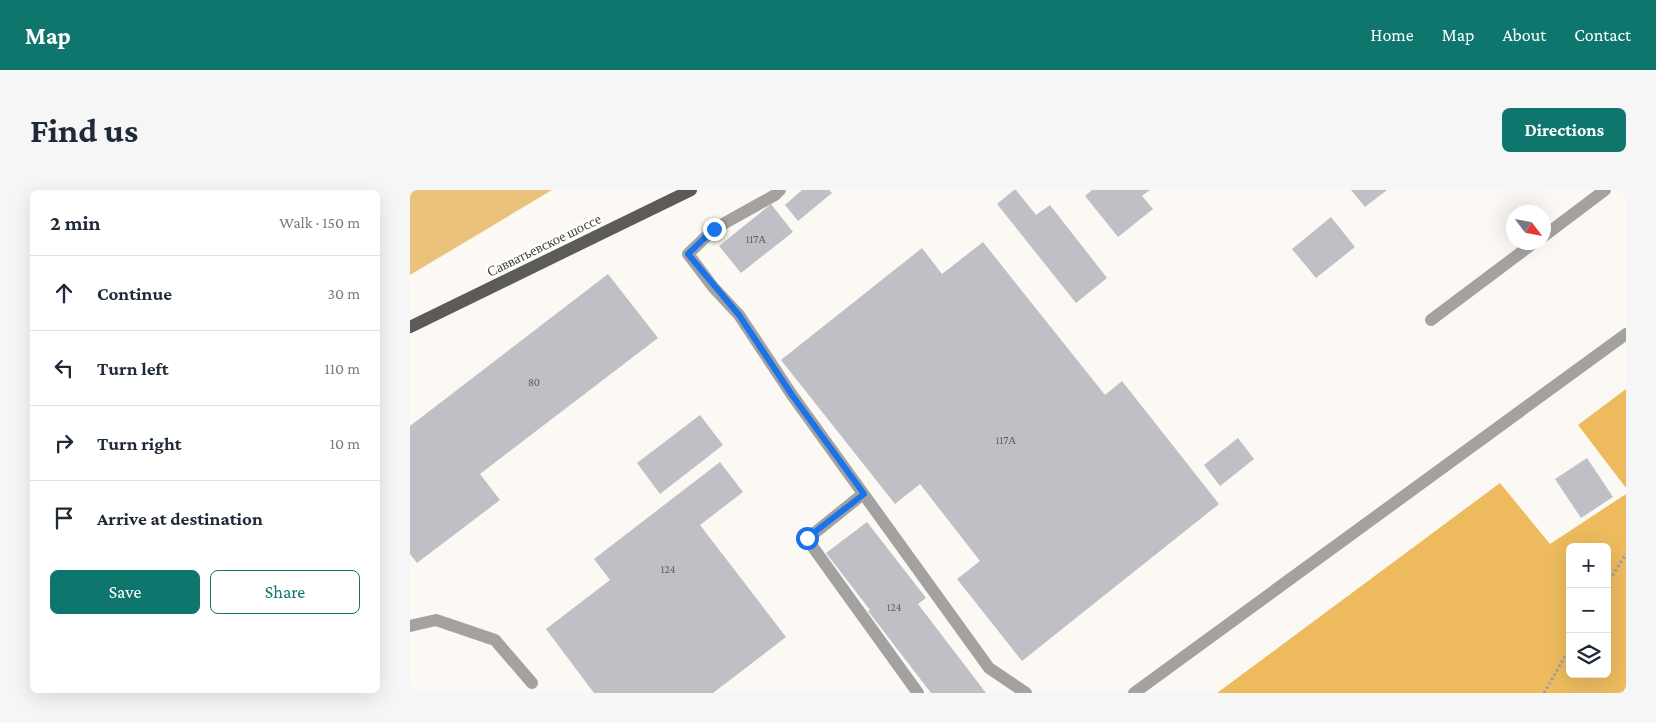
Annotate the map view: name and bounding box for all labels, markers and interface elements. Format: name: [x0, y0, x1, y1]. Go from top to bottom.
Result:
text: Map: [25, 22, 71, 49]
text: Home: [1371, 25, 1414, 45]
text: Map: [1442, 25, 1474, 45]
text: About: [1502, 25, 1546, 45]
text: Contact: [1574, 25, 1631, 45]
button: Directions: [1502, 108, 1626, 152]
text: Find us: [30, 111, 138, 150]
north arrow: [1506, 205, 1551, 250]
street label: Савватьевское шоссе: [484, 210, 604, 280]
text: 2 min: [50, 211, 101, 235]
text: Walk · 150 m: [279, 214, 360, 231]
route end: [703, 218, 726, 241]
house number: 117А: [746, 233, 766, 245]
icon: ahead: [50, 279, 78, 307]
text: Continue: [97, 283, 172, 304]
text: 30 m: [328, 285, 360, 302]
icon: left: [50, 354, 78, 382]
text: Turn left: [97, 358, 169, 379]
text: 110 m: [324, 360, 360, 377]
house number: 80: [528, 376, 540, 388]
icon: right: [50, 429, 78, 457]
text: Turn right: [97, 433, 182, 454]
house number: 117А: [996, 434, 1016, 446]
text: 10 m: [330, 435, 360, 452]
icon: arrive: [50, 504, 78, 532]
text: Arrive at destination: [97, 508, 263, 529]
route start: [796, 527, 819, 550]
map controls: [1566, 543, 1611, 678]
button: +: [1566, 543, 1611, 588]
house number: 124: [661, 563, 676, 575]
button: Save: [50, 570, 200, 614]
button: Share: [210, 570, 360, 614]
button: −: [1566, 588, 1611, 633]
house number: 124: [887, 601, 902, 613]
button: layers: [1566, 633, 1611, 678]

